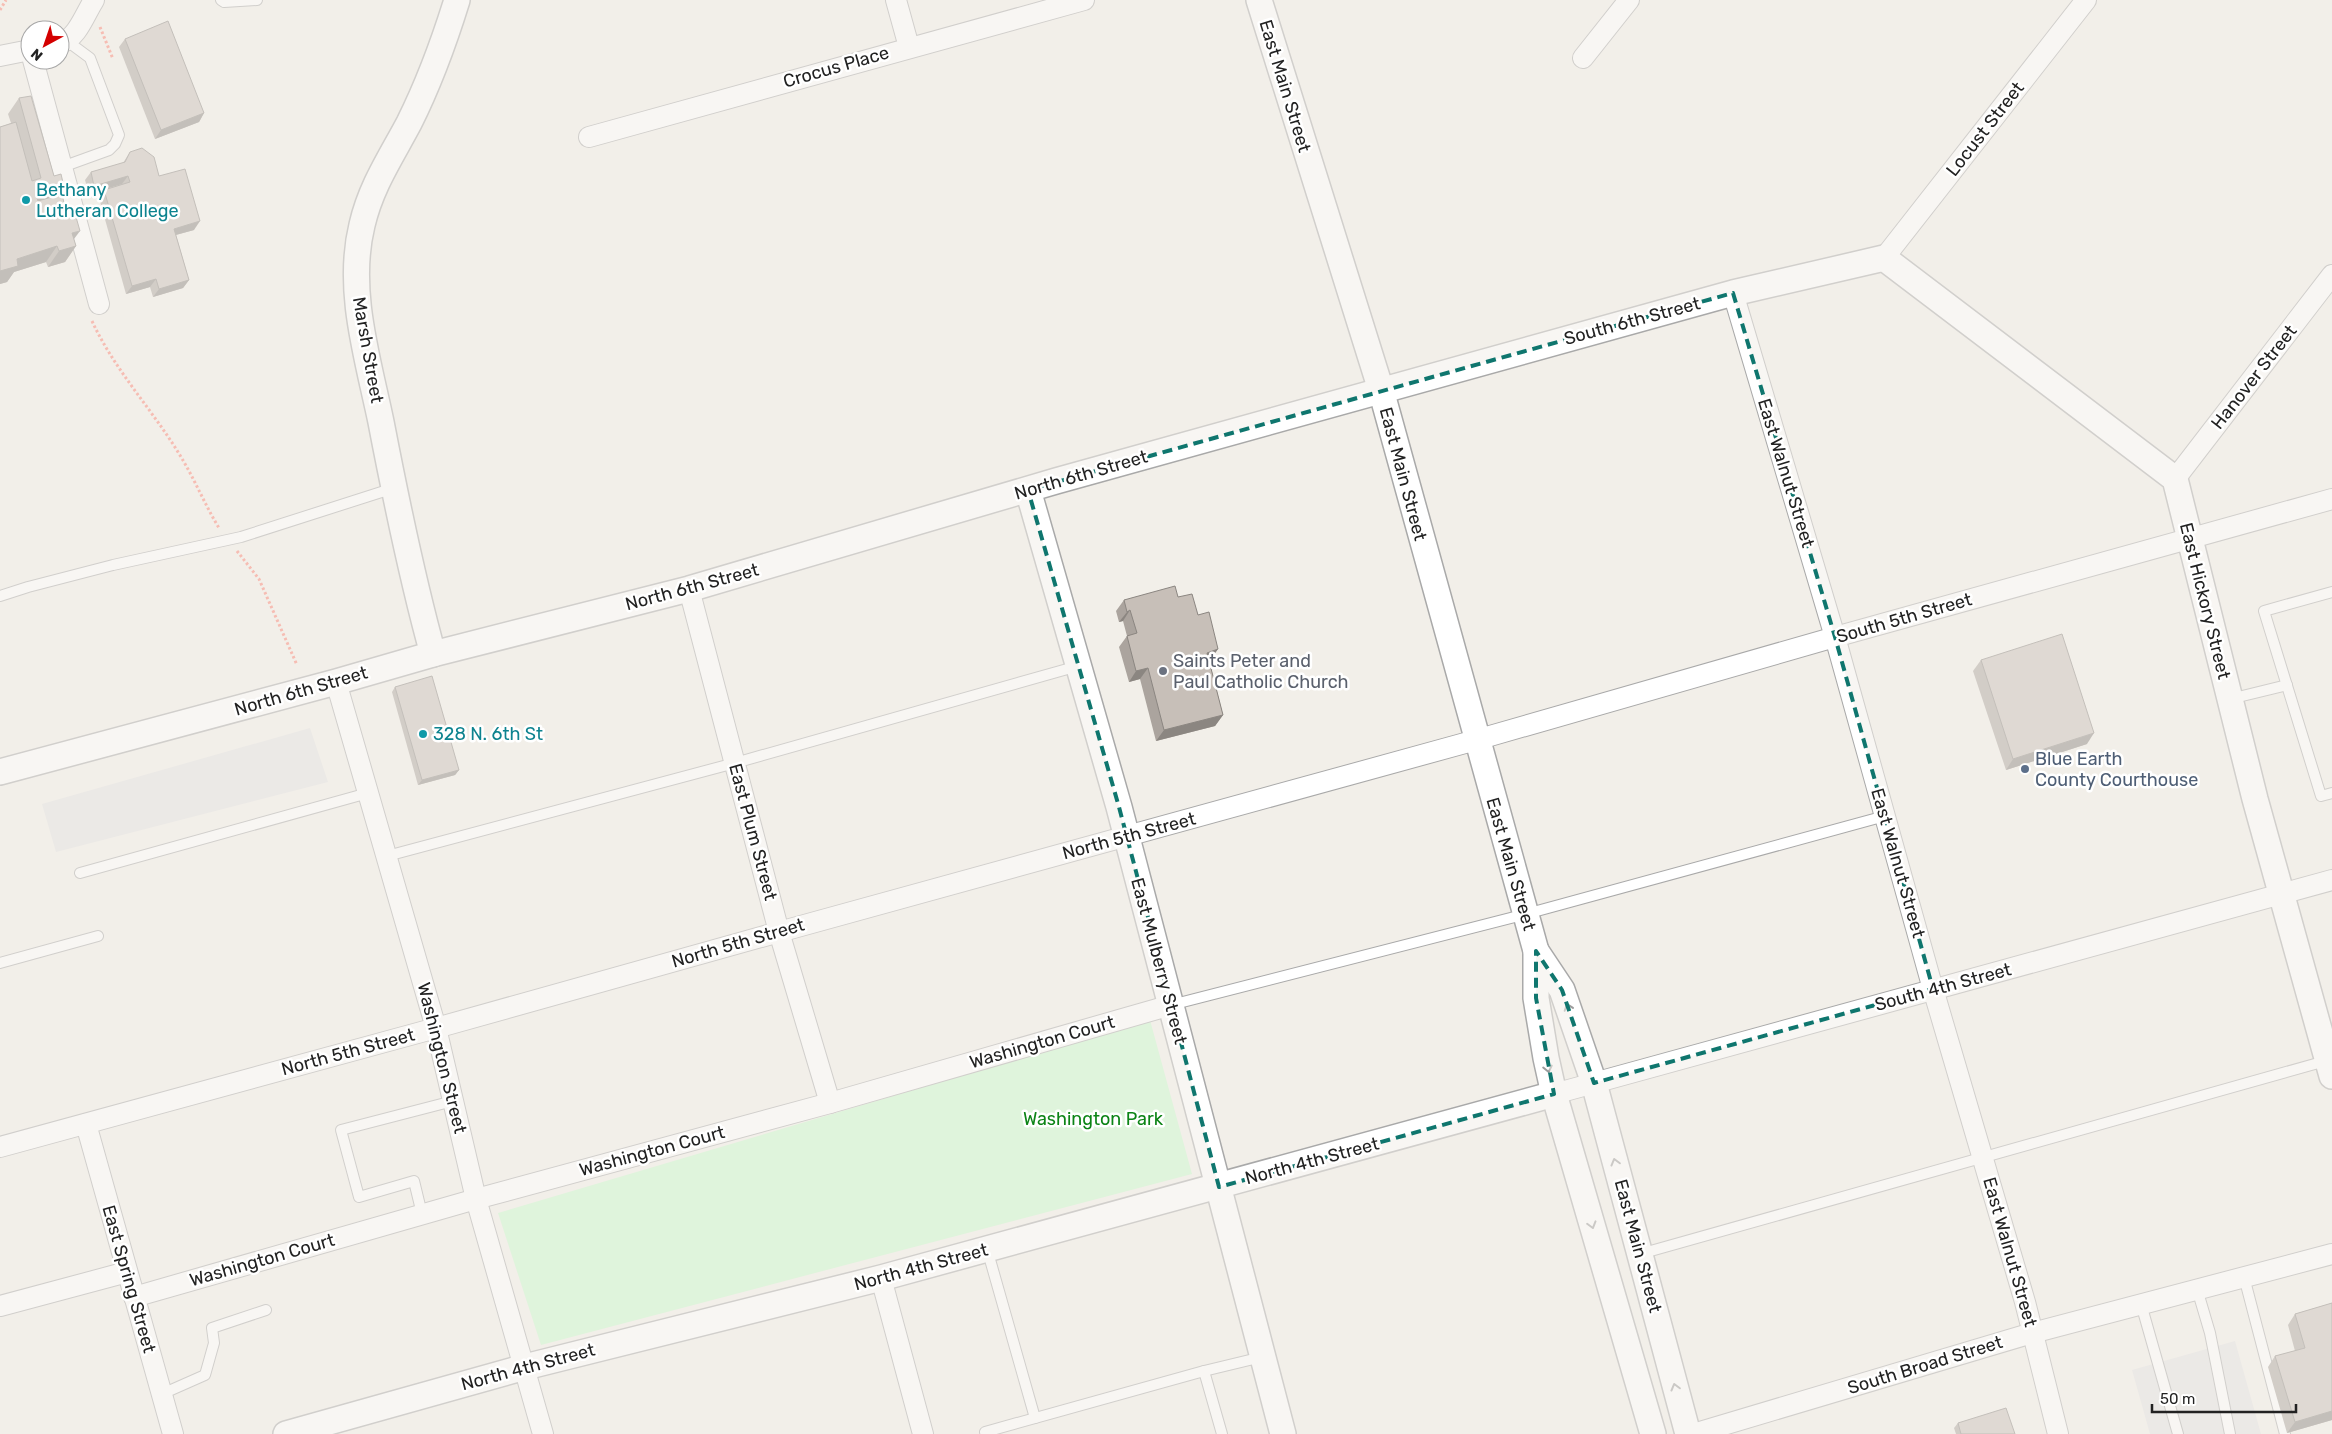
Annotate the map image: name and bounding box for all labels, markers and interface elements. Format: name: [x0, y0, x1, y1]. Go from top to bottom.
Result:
street label: East Main Street: [1254, 17, 1316, 155]
north arrow: [20, 20, 70, 70]
street label: Crocus Place: [780, 41, 892, 93]
text: N: [28, 45, 46, 64]
street label: Locust Street: [1941, 77, 2029, 181]
place label: Bethany Lutheran College: [36, 179, 179, 222]
marker: Bethany Lutheran College: [20, 194, 32, 206]
street label: South 6th Street: [1562, 292, 1702, 350]
street label: Marsh Street: [348, 295, 388, 405]
street label: Hanover Street: [2206, 320, 2302, 434]
street label: East Walnut Street: [1753, 396, 1819, 550]
street label: East Main Street: [1375, 405, 1431, 543]
street label: North 6th Street: [1012, 445, 1150, 505]
street label: East Hickory Street: [2175, 520, 2235, 682]
street label: North 6th Street: [623, 559, 761, 615]
street label: South 5th Street: [1834, 588, 1974, 648]
place label: Saints Peter and Paul Catholic Church: [1173, 650, 1349, 693]
street label: North 6th Street: [232, 661, 370, 721]
marker: Saints Peter and Paul Catholic Church: [1157, 665, 1169, 677]
place label: 328 N. 6th St: [433, 723, 543, 745]
marker: 328 N. 6th St: [417, 728, 429, 740]
place label: Blue Earth County Courthouse: [2035, 748, 2198, 791]
street label: East Plum Street: [724, 761, 782, 903]
marker: Blue Earth County Courthouse: [2019, 763, 2031, 775]
street label: East Walnut Street: [1866, 786, 1930, 940]
street label: East Main Street: [1481, 795, 1541, 933]
street label: North 5th Street: [1060, 808, 1198, 864]
street label: East Mulberry Street: [1126, 875, 1192, 1047]
street label: North 5th Street: [669, 914, 807, 972]
street label: South 4th Street: [1872, 958, 2014, 1016]
street label: Washington Street: [413, 980, 471, 1136]
one-way arrow: [1564, 1003, 1574, 1012]
street label: Washington Court: [967, 1011, 1117, 1073]
street label: North 5th Street: [279, 1024, 417, 1080]
one-way arrow: [1542, 1064, 1553, 1073]
park label: Washington Park: [1023, 1108, 1164, 1130]
street label: Washington Court: [577, 1121, 727, 1181]
street label: North 4th Street: [1243, 1133, 1381, 1189]
one-way arrow: [1610, 1158, 1621, 1167]
street label: East Walnut Street: [1978, 1175, 2042, 1329]
street label: East Main Street: [1610, 1177, 1666, 1315]
street label: East Spring Street: [97, 1203, 161, 1355]
one-way arrow: [1587, 1220, 1597, 1229]
street label: Washington Court: [187, 1229, 337, 1291]
street label: North 4th Street: [852, 1239, 990, 1295]
street label: South Broad Street: [1845, 1331, 2005, 1399]
street label: North 4th Street: [459, 1339, 597, 1395]
scale bar: [2152, 1382, 2296, 1414]
one-way arrow: [1671, 1383, 1681, 1391]
text: 50 m: [2160, 1390, 2195, 1408]

